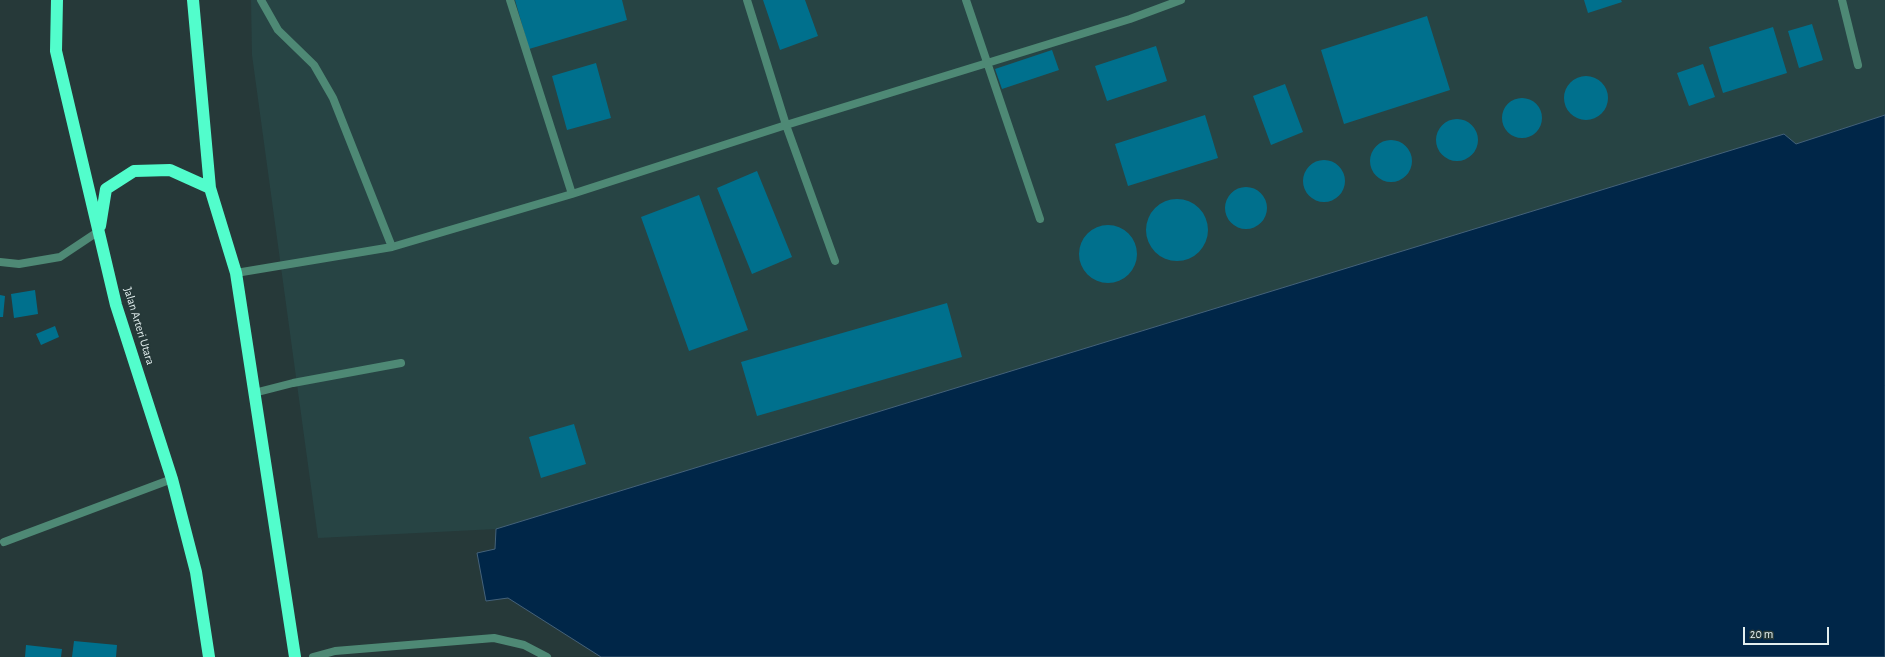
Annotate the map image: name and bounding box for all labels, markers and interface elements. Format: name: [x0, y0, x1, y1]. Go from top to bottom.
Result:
street label: Jalan Arteri Utara: [120, 286, 158, 366]
scale bar: [1745, 619, 1831, 645]
text: 20 m: [1750, 628, 1773, 640]

